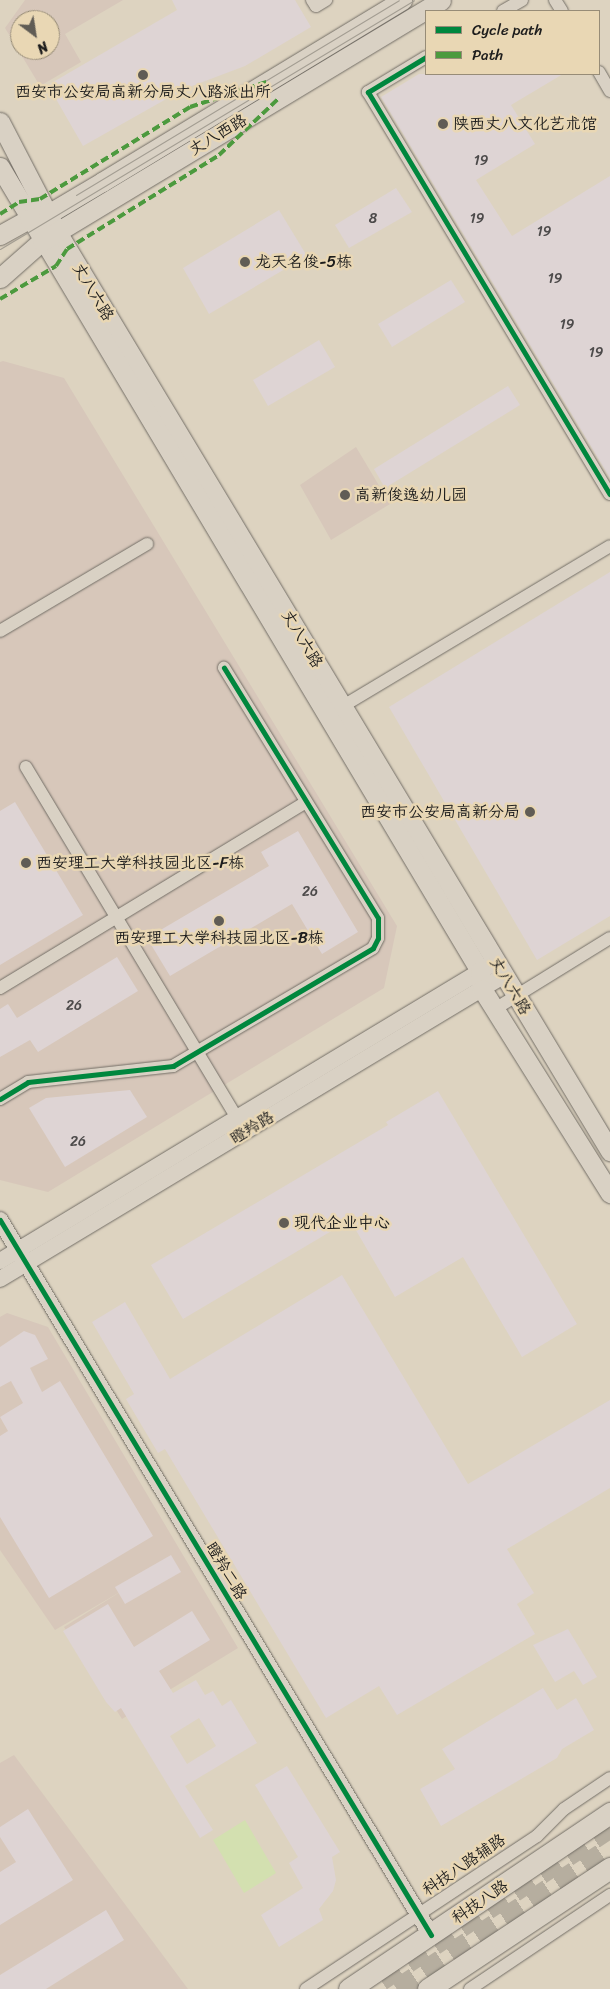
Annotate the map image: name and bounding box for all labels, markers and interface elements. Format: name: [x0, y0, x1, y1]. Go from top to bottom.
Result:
north arrow: [10, 10, 60, 60]
legend: [425, 10, 600, 75]
text: Cycle path: [472, 17, 542, 43]
text: N: [32, 34, 53, 61]
text: Path: [472, 42, 503, 68]
marker: 西安市公安局高新分局丈八路派出所: [137, 69, 149, 81]
place label: 西安市公安局高新分局丈八路派出所: [15, 82, 271, 102]
street label: 丈八西路: [186, 110, 250, 160]
place label: 陕西丈八文化艺术馆: [453, 114, 597, 134]
marker: 陕西丈八文化艺术馆: [437, 118, 449, 130]
house number: 19: [474, 153, 488, 169]
house number: 8: [369, 211, 377, 227]
house number: 19: [470, 211, 484, 227]
house number: 19: [537, 224, 551, 240]
place label: 龙天名俊-5栋: [255, 252, 352, 272]
marker: 龙天名俊-5栋: [239, 256, 251, 268]
street label: 丈八六路: [68, 260, 118, 324]
house number: 19: [548, 271, 562, 287]
house number: 19: [560, 317, 574, 333]
house number: 19: [589, 345, 603, 361]
place label: 高新俊逸幼儿园: [355, 485, 467, 505]
marker: 高新俊逸幼儿园: [339, 489, 351, 501]
street label: 丈八六路: [277, 607, 327, 671]
place label: 西安市公安局高新分局: [360, 802, 520, 822]
marker: 西安市公安局高新分局: [524, 806, 536, 818]
place label: 西安理工大学科技园北区-F栋: [36, 853, 244, 873]
marker: 西安理工大学科技园北区-F栋: [20, 857, 32, 869]
house number: 26: [302, 884, 318, 900]
marker: 西安理工大学科技园北区-B栋: [213, 915, 225, 927]
place label: 西安理工大学科技园北区-B栋: [114, 928, 324, 948]
street label: 丈八六路: [485, 954, 535, 1018]
house number: 26: [66, 998, 82, 1014]
street label: 瞪羚路: [226, 1107, 278, 1149]
house number: 26: [70, 1134, 86, 1150]
place label: 现代企业中心: [294, 1213, 390, 1233]
marker: 现代企业中心: [278, 1217, 290, 1229]
street label: 瞪羚二路: [201, 1539, 251, 1603]
street label: 科技八路辅路: [419, 1830, 509, 1900]
street label: 科技八路: [448, 1876, 512, 1928]

